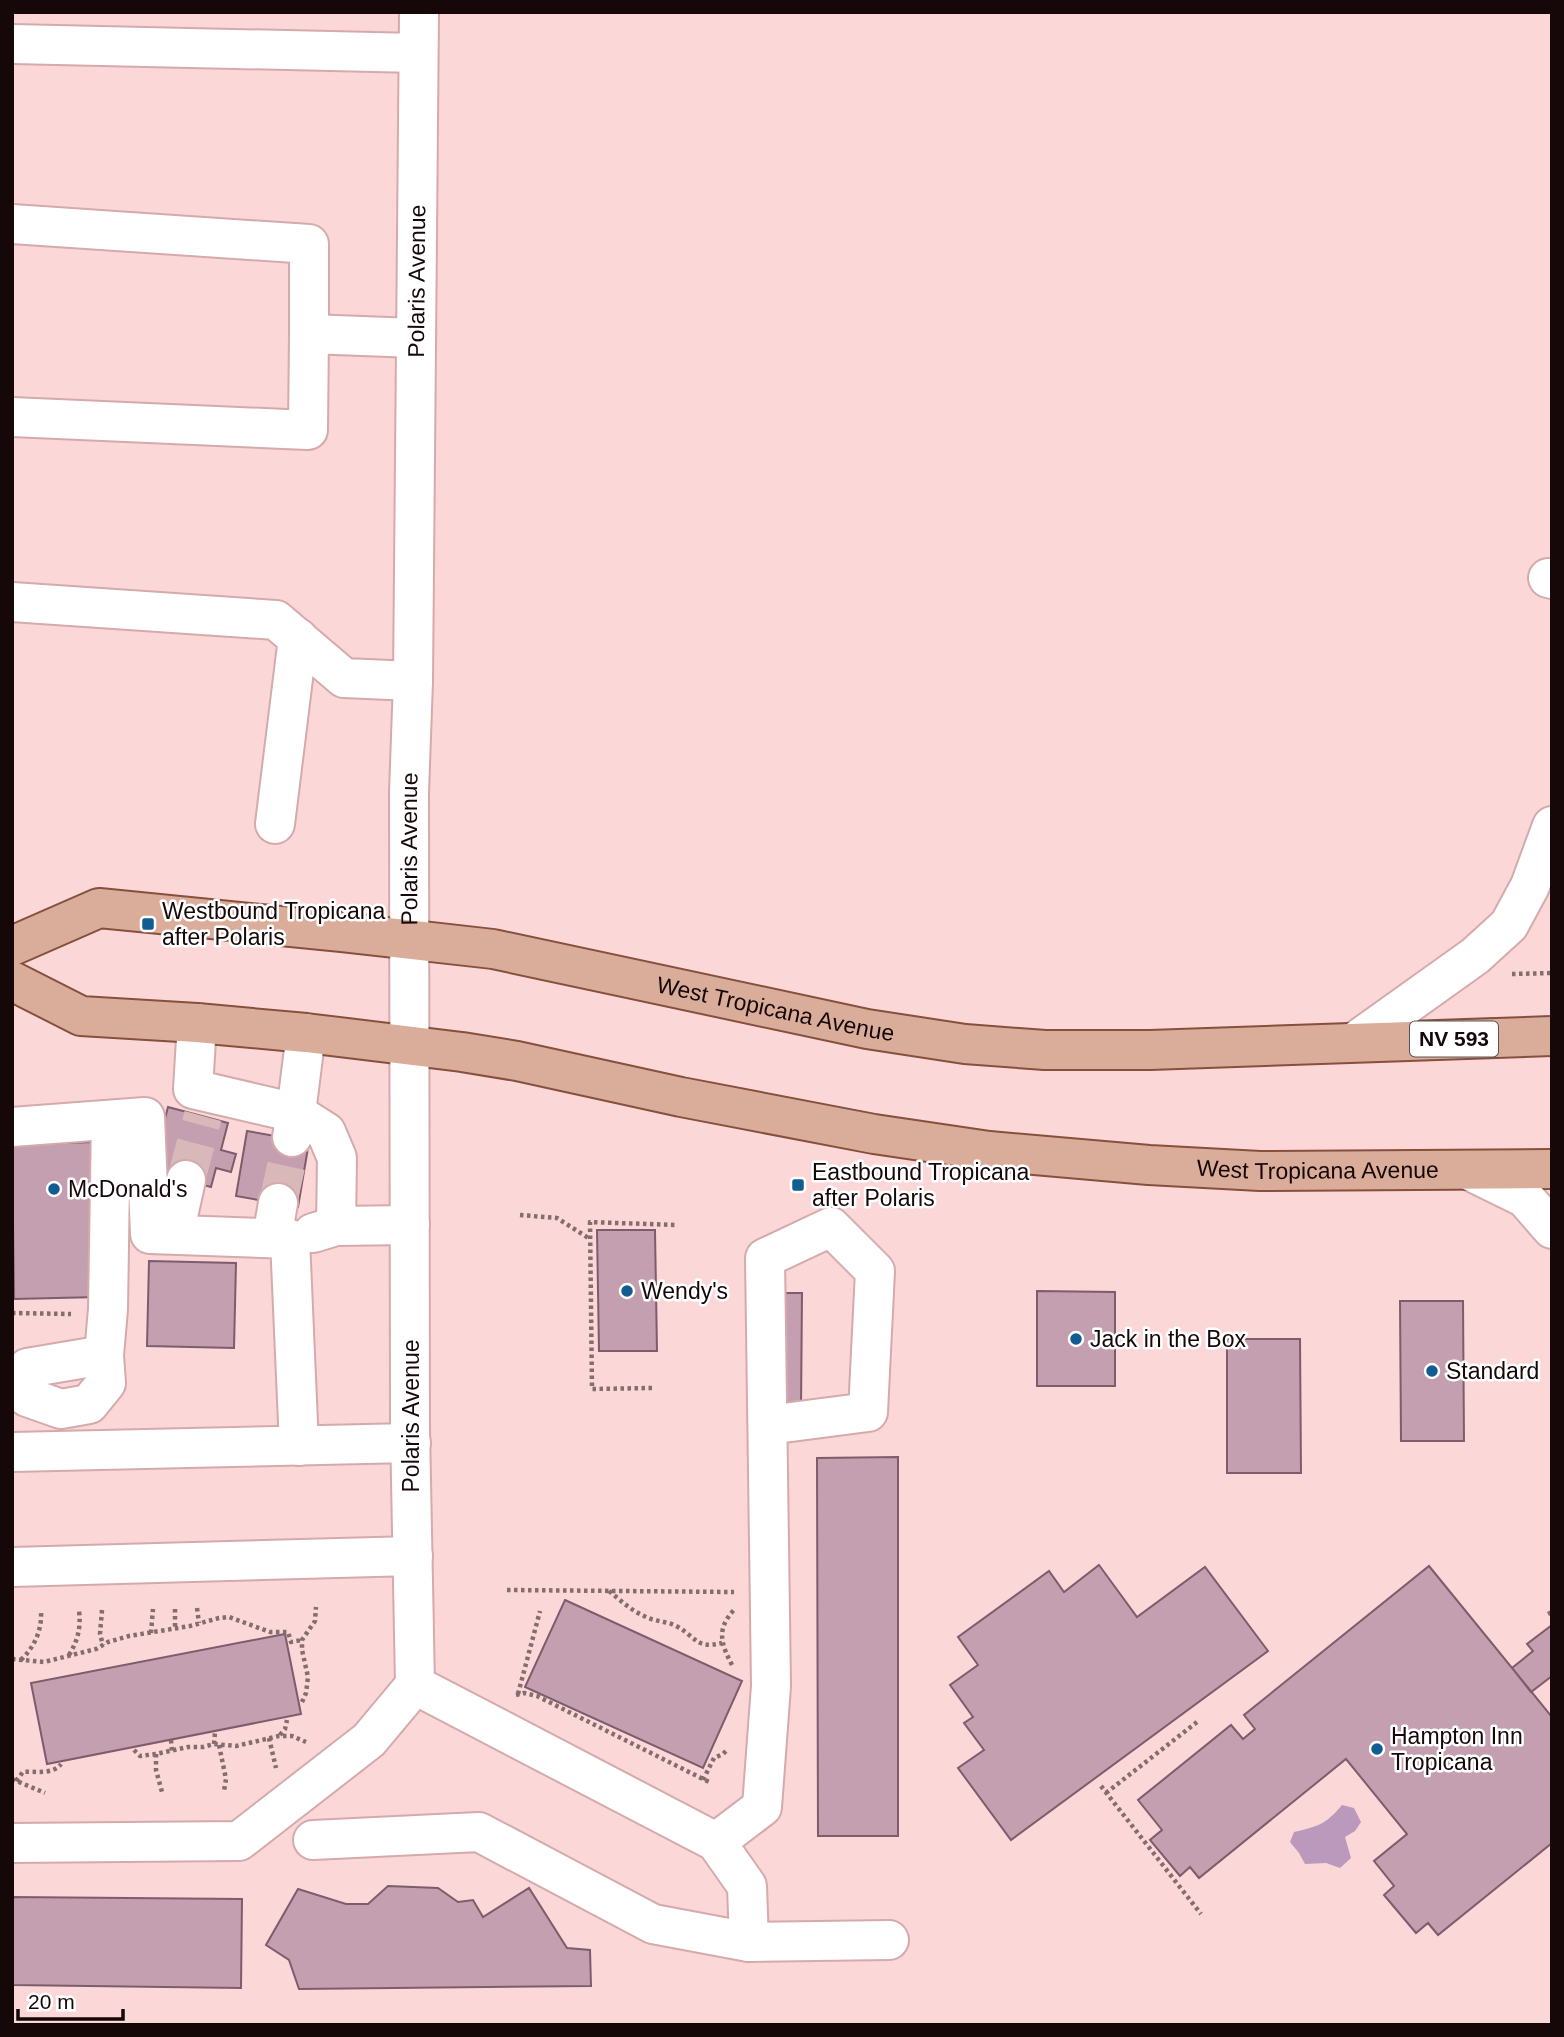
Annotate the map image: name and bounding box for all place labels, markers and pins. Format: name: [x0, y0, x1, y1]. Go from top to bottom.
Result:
place label: Westbound Tropicana after Polaris: [162, 898, 386, 950]
marker: Westbound Tropicana after Polaris: [140, 916, 156, 932]
place label: Eastbound Tropicana after Polaris: [812, 1159, 1030, 1211]
place label: McDonald's: [68, 1176, 187, 1202]
marker: Eastbound Tropicana after Polaris: [790, 1177, 806, 1193]
marker: McDonald's: [46, 1181, 62, 1197]
place label: Wendy's: [641, 1278, 728, 1304]
marker: Wendy's: [619, 1283, 635, 1299]
place label: Jack in the Box: [1090, 1326, 1246, 1352]
marker: Jack in the Box: [1068, 1331, 1084, 1347]
place label: Standard: [1446, 1358, 1539, 1384]
marker: Standard: [1424, 1363, 1440, 1379]
place label: Hampton Inn Tropicana: [1391, 1723, 1523, 1775]
marker: Hampton Inn Tropicana: [1369, 1741, 1385, 1757]

